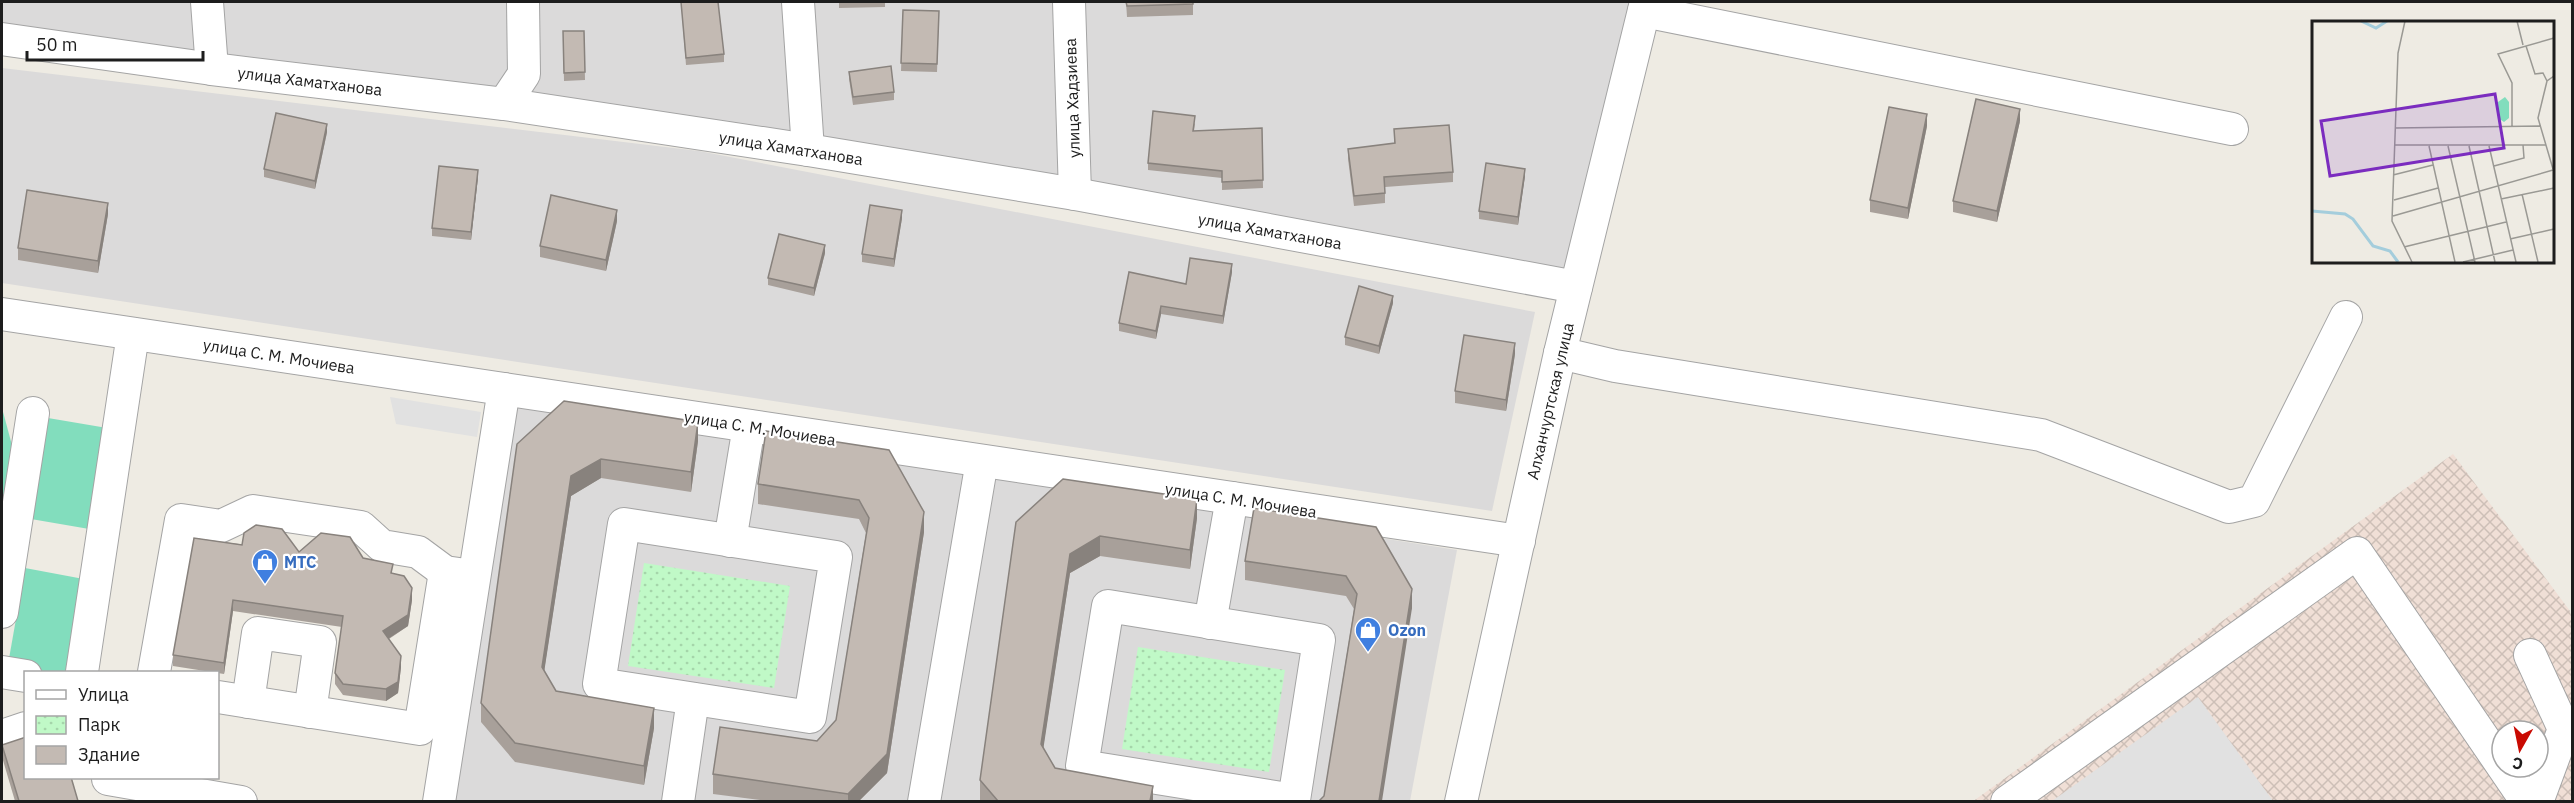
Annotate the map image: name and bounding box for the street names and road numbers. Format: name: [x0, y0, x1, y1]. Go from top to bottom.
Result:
street label: улица Хадзиева: [1060, 37, 1084, 158]
street label: улица Хаматханова: [237, 62, 384, 100]
street label: улица Хаматханова: [718, 127, 865, 169]
street label: улица Хаматханова: [1197, 209, 1344, 254]
street label: Алханчуртская улица: [1522, 320, 1578, 481]
street label: улица С. М. Мочиева: [202, 334, 357, 378]
street label: улица С. М. Мочиева: [683, 406, 838, 450]
street label: улица С. М. Мочиева: [1164, 478, 1319, 522]

